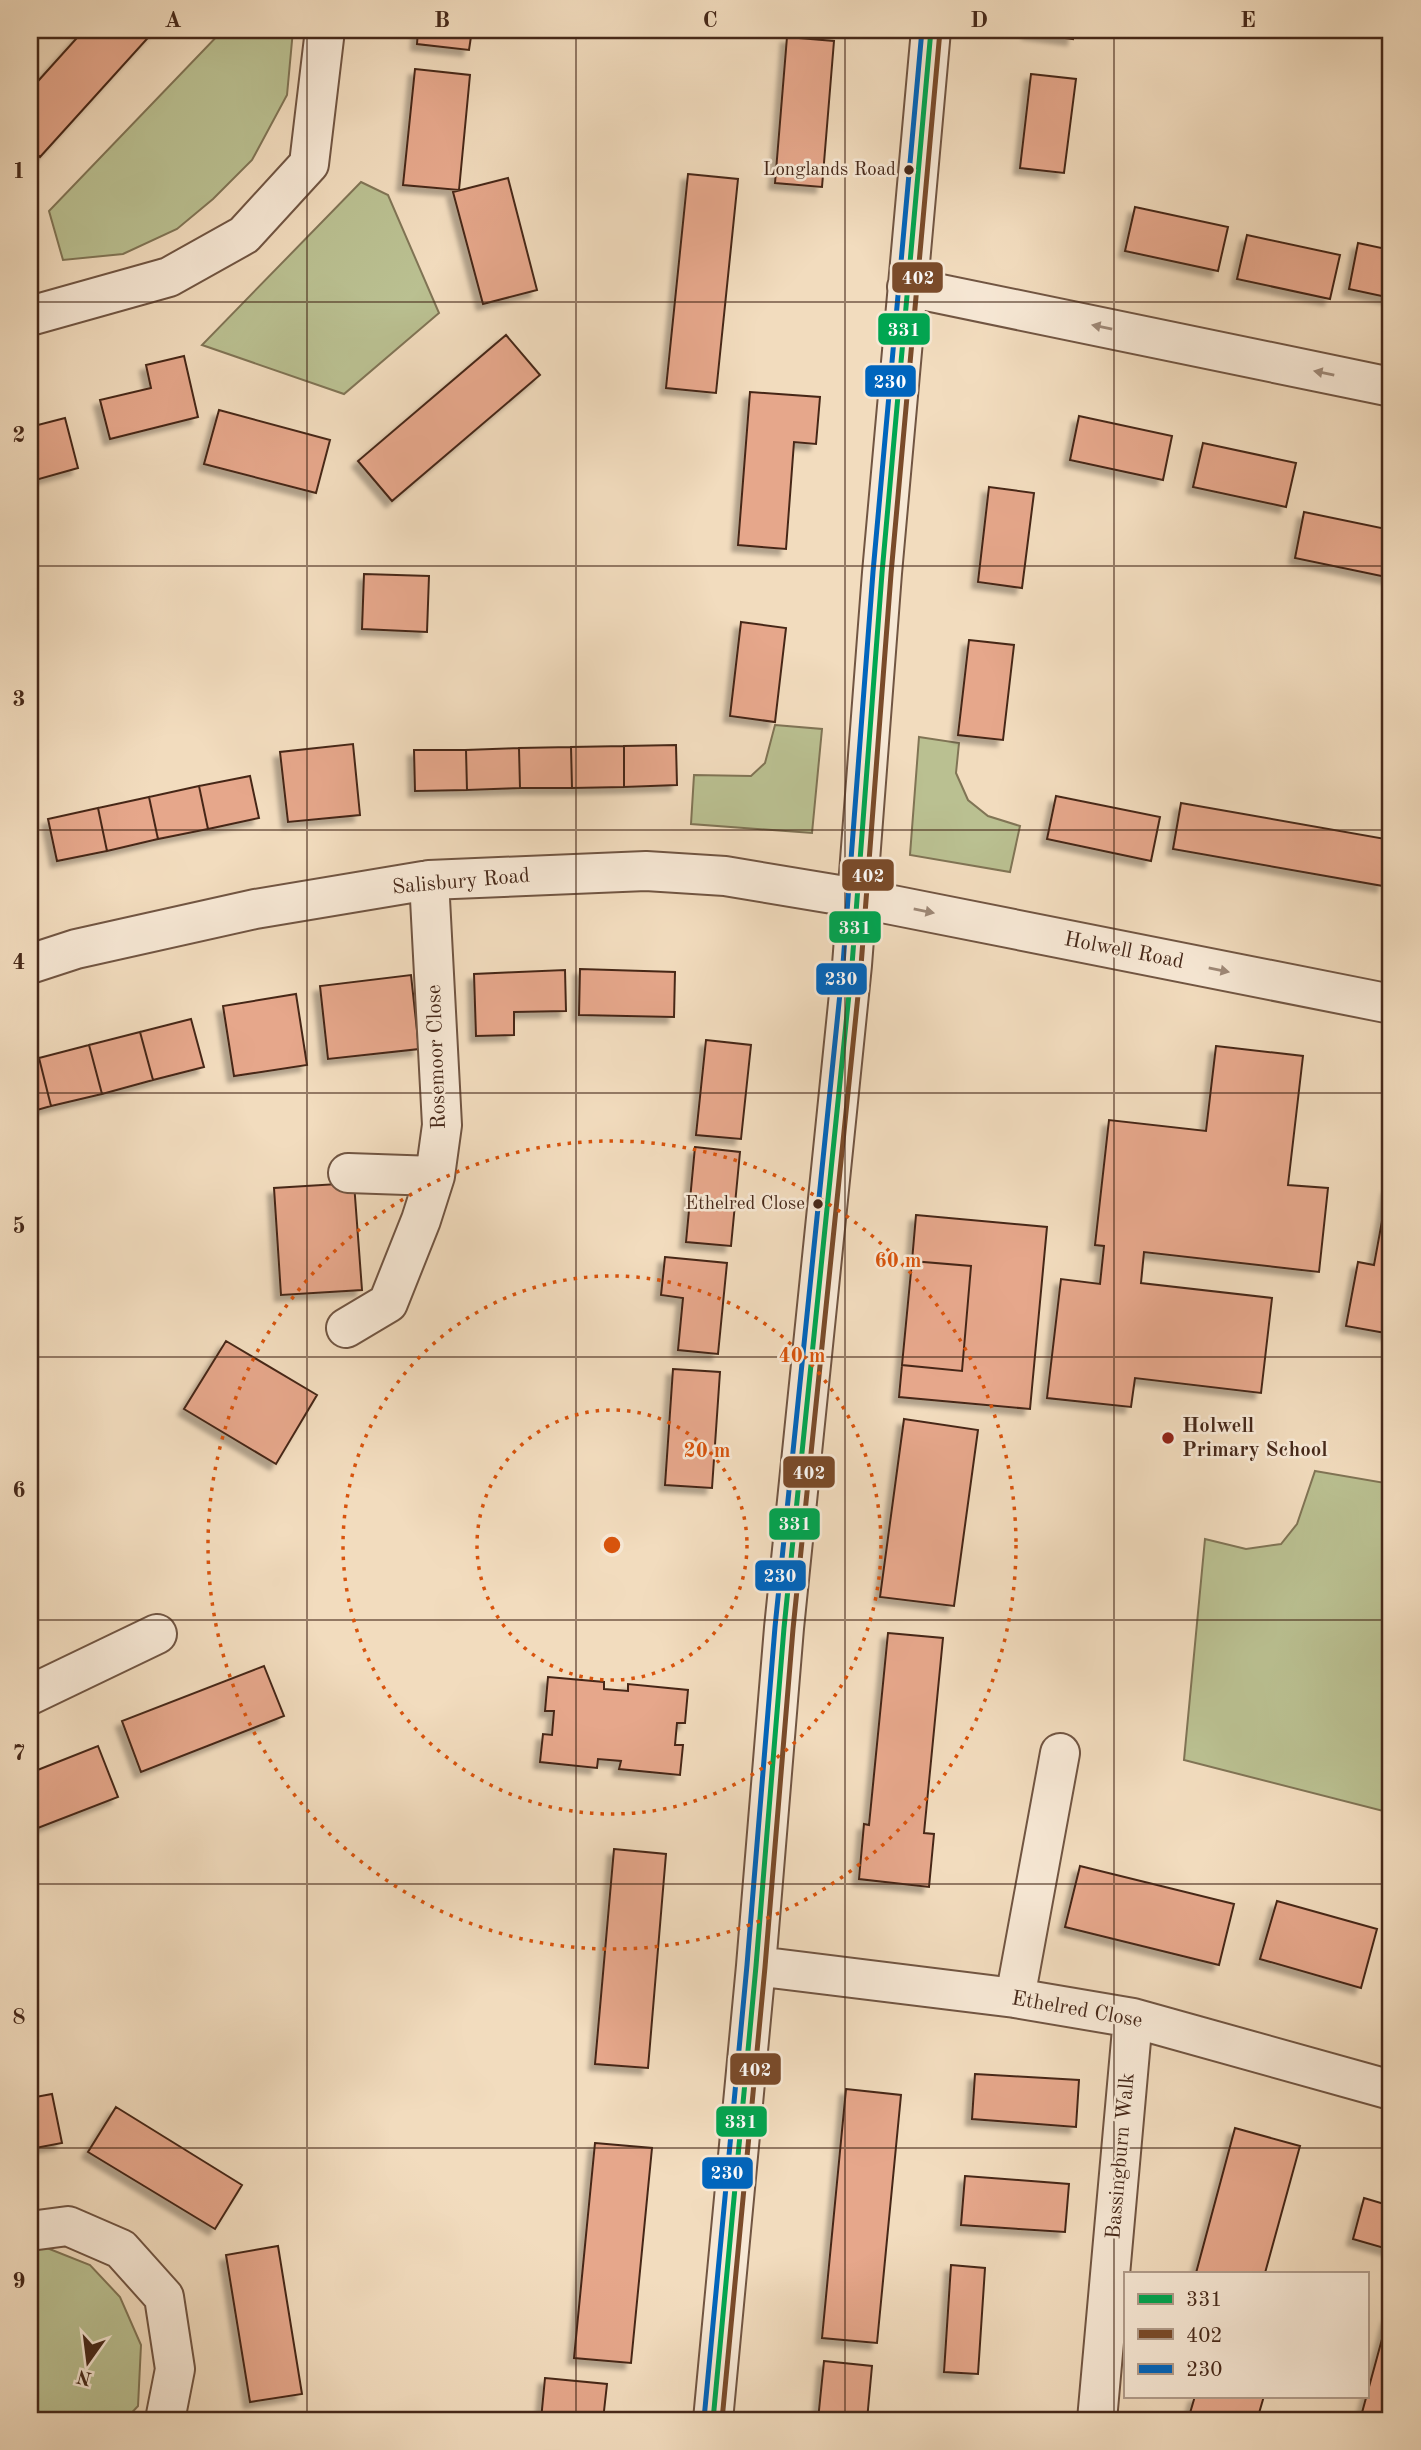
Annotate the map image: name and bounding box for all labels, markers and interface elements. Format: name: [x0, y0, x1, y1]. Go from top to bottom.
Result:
text: A: [164, 9, 182, 32]
text: B: [434, 9, 450, 32]
text: C: [702, 9, 718, 32]
text: D: [970, 9, 988, 32]
text: E: [1240, 9, 1256, 32]
text: 1: [12, 160, 26, 183]
place label: Longlands Road: [763, 161, 896, 180]
marker: Longlands Road: [902, 163, 916, 177]
line badge: 402: [891, 261, 944, 294]
text: 402: [901, 270, 935, 289]
line badge: 331: [877, 312, 931, 346]
text: 331: [887, 322, 921, 341]
one-way arrow: [1091, 322, 1113, 333]
line badge: 230: [864, 364, 917, 398]
one-way arrow: [1313, 368, 1335, 379]
text: 230: [873, 374, 907, 393]
text: 2: [12, 424, 26, 447]
text: 3: [12, 688, 26, 711]
line badge: 402: [841, 858, 895, 892]
street label: Salisbury Road: [391, 866, 531, 898]
text: 402: [851, 868, 885, 887]
one-way arrow: [913, 906, 935, 917]
line badge: 331: [828, 910, 882, 944]
text: 331: [838, 920, 872, 939]
street label: Holwell Road: [1062, 929, 1186, 973]
text: 4: [12, 951, 26, 974]
line badge: 230: [815, 962, 868, 996]
one-way arrow: [1209, 965, 1231, 976]
text: 230: [824, 971, 858, 990]
street label: Rosemoor Close: [424, 984, 450, 1130]
place label: Ethelred Close: [685, 1195, 805, 1214]
marker: Ethelred Close: [811, 1197, 825, 1211]
text: 5: [12, 1215, 26, 1238]
text: 60 m: [874, 1251, 922, 1272]
text: 40 m: [778, 1346, 826, 1367]
place label: Holwell Primary School: [1182, 1416, 1328, 1461]
marker: Holwell Primary School: [1160, 1430, 1176, 1446]
text: 20 m: [683, 1441, 731, 1462]
line badge: 402: [782, 1455, 836, 1489]
text: 402: [792, 1465, 826, 1484]
text: 6: [12, 1479, 26, 1502]
line badge: 331: [768, 1507, 821, 1541]
text: 331: [778, 1516, 812, 1535]
centre of rings: [600, 1533, 624, 1557]
line badge: 230: [754, 1559, 807, 1592]
text: 230: [763, 1568, 797, 1587]
text: 7: [12, 1742, 26, 1765]
street label: Ethelred Close: [1010, 1988, 1144, 2032]
text: 8: [12, 2006, 26, 2029]
line badge: 402: [729, 2052, 782, 2086]
text: 402: [738, 2062, 772, 2081]
street label: Bassingburn Walk: [1103, 2072, 1139, 2240]
line badge: 331: [715, 2105, 768, 2138]
text: 331: [724, 2114, 758, 2133]
line badge: 230: [701, 2156, 754, 2190]
text: 230: [710, 2165, 744, 2184]
text: 9: [12, 2270, 26, 2293]
legend: [1124, 2272, 1368, 2398]
text: 331: [1186, 2290, 1223, 2311]
text: 402: [1186, 2326, 1223, 2347]
north arrow: [52, 2328, 122, 2398]
text: 230: [1186, 2360, 1223, 2381]
text: N: [75, 2365, 94, 2387]

